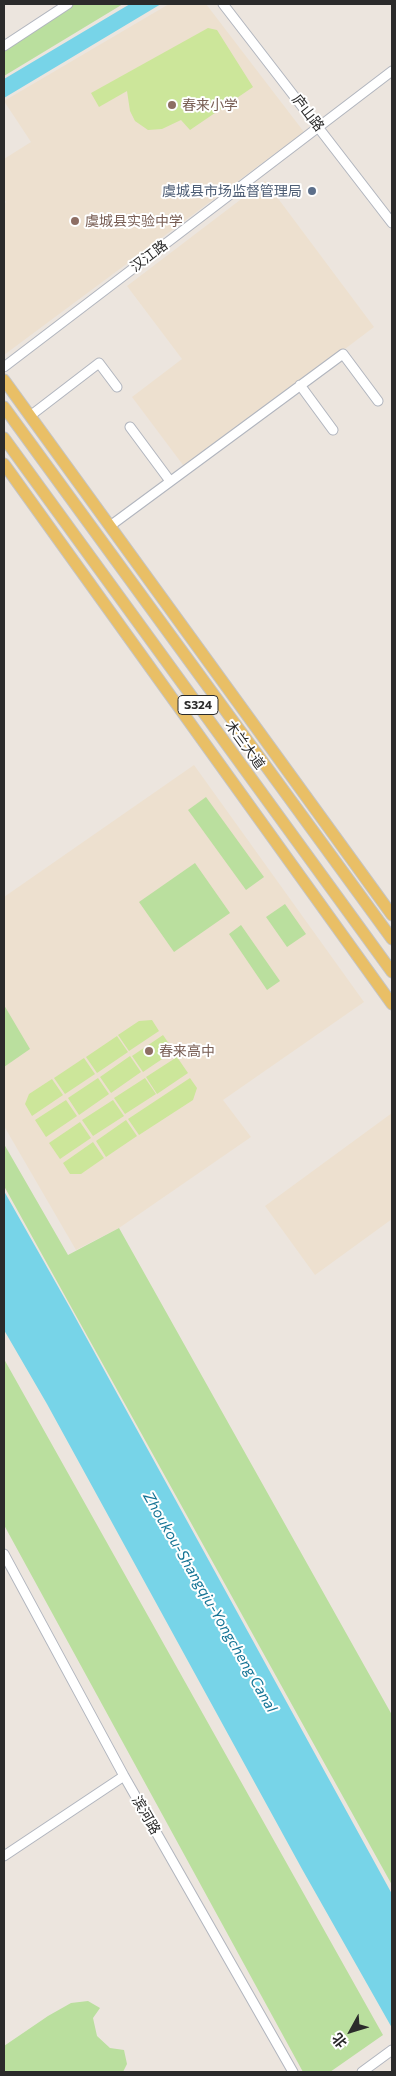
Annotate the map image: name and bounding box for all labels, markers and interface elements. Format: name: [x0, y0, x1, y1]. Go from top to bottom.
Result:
street label: 庐山路: [288, 91, 328, 135]
place label: 春来小学: [182, 97, 238, 113]
marker: 春来小学: [166, 99, 178, 111]
place label: 虞城县市场监督管理局: [162, 183, 302, 199]
marker: 虞城县市场监督管理局: [306, 185, 318, 197]
place label: 虞城县实验中学: [85, 213, 183, 229]
marker: 虞城县实验中学: [69, 215, 81, 227]
street label: 汉江路: [127, 237, 171, 275]
road number: S324: [178, 696, 218, 714]
street label: 木兰大道: [222, 717, 268, 773]
place label: 春来高中: [159, 1043, 215, 1059]
marker: 春来高中: [143, 1045, 155, 1057]
water label: Zhoukou-Shangqiu-Yongcheng Canal: [139, 1489, 281, 1715]
street label: 滨河路: [128, 1793, 164, 1837]
north arrow: [326, 2006, 376, 2056]
text: 北: [328, 2030, 350, 2052]

